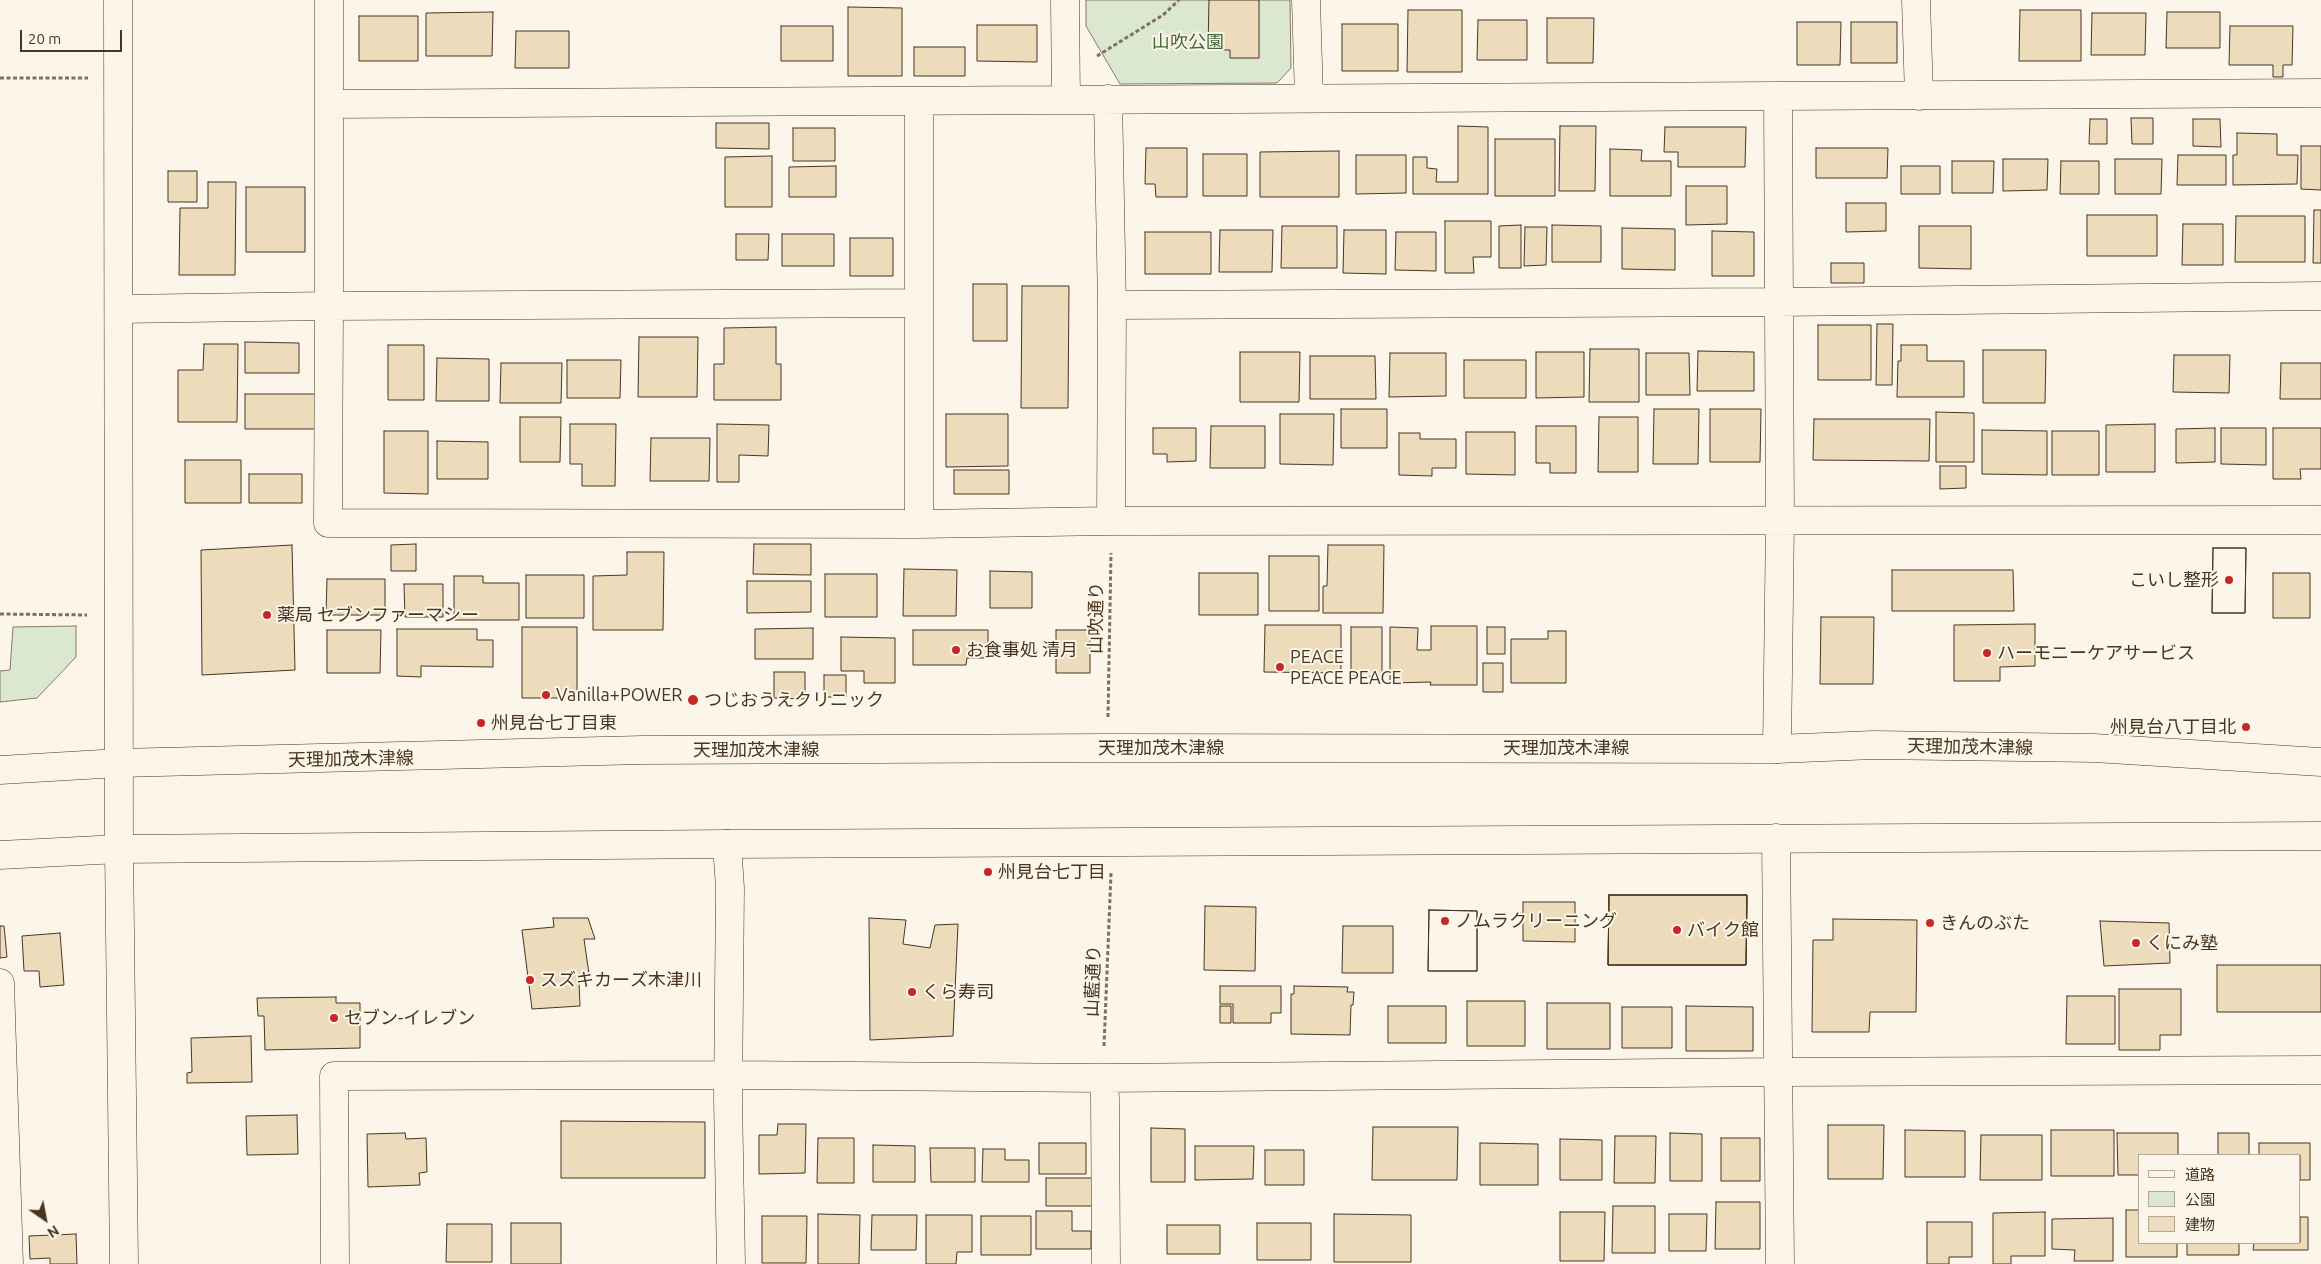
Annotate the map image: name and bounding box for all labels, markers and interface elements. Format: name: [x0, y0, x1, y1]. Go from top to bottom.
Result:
scale bar: [22, 20, 125, 52]
text: 20 m: [28, 30, 61, 47]
park label: 山吹公園: [1152, 31, 1224, 53]
place label: こいし整形: [2129, 569, 2219, 591]
marker: こいし整形: [2223, 574, 2235, 586]
street label: 山吹通り: [1085, 582, 1107, 654]
place label: 薬局 セブンファーマシー: [277, 604, 479, 626]
marker: 薬局 セブンファーマシー: [261, 609, 273, 621]
place label: お食事処 清月: [966, 639, 1078, 661]
place label: ハーモニーケアサービス: [1997, 642, 2195, 664]
marker: お食事処 清月: [950, 644, 962, 656]
place label: PEACE PEACE PEACE: [1290, 646, 1402, 689]
marker: ハーモニーケアサービス: [1981, 647, 1993, 659]
marker: PEACE PEACE PEACE: [1274, 661, 1286, 673]
place label: Vanilla+POWER: [556, 684, 683, 706]
marker: Vanilla+POWER: [540, 689, 552, 701]
place label: つじおうえクリニック: [704, 689, 884, 711]
marker: つじおうえクリニック: [686, 693, 700, 707]
place label: 州見台七丁目東: [491, 712, 617, 734]
place label: 州見台八丁目北: [2110, 716, 2236, 738]
marker: 州見台七丁目東: [475, 717, 487, 729]
marker: 州見台八丁目北: [2240, 721, 2252, 733]
street label: 天理加茂木津線: [1907, 735, 2033, 759]
street label: 天理加茂木津線: [1098, 737, 1224, 759]
street label: 天理加茂木津線: [1503, 737, 1629, 759]
street label: 天理加茂木津線: [693, 739, 819, 761]
street label: 天理加茂木津線: [288, 747, 414, 771]
place label: 州見台七丁目: [998, 861, 1106, 883]
marker: 州見台七丁目: [982, 866, 994, 878]
place label: ノムラクリーニング: [1455, 910, 1617, 932]
place label: きんのぶた: [1940, 912, 2030, 934]
marker: ノムラクリーニング: [1439, 915, 1451, 927]
marker: きんのぶた: [1924, 917, 1936, 929]
place label: バイク館: [1687, 919, 1759, 941]
marker: バイク館: [1671, 924, 1683, 936]
place label: くにみ塾: [2146, 932, 2218, 954]
marker: くにみ塾: [2130, 937, 2142, 949]
street label: 山藍通り: [1081, 945, 1105, 1017]
place label: スズキカーズ木津川: [540, 969, 702, 991]
marker: スズキカーズ木津川: [524, 974, 536, 986]
place label: くら寿司: [922, 981, 994, 1003]
marker: くら寿司: [906, 986, 918, 998]
place label: セブン-イレブン: [344, 1007, 475, 1029]
marker: セブン-イレブン: [328, 1012, 340, 1024]
legend: [2138, 1154, 2301, 1244]
text: 道路: [2185, 1166, 2215, 1183]
text: 公園: [2185, 1191, 2215, 1208]
north arrow: [20, 1194, 70, 1244]
text: 建物: [2185, 1216, 2215, 1233]
text: N: [44, 1222, 62, 1241]

